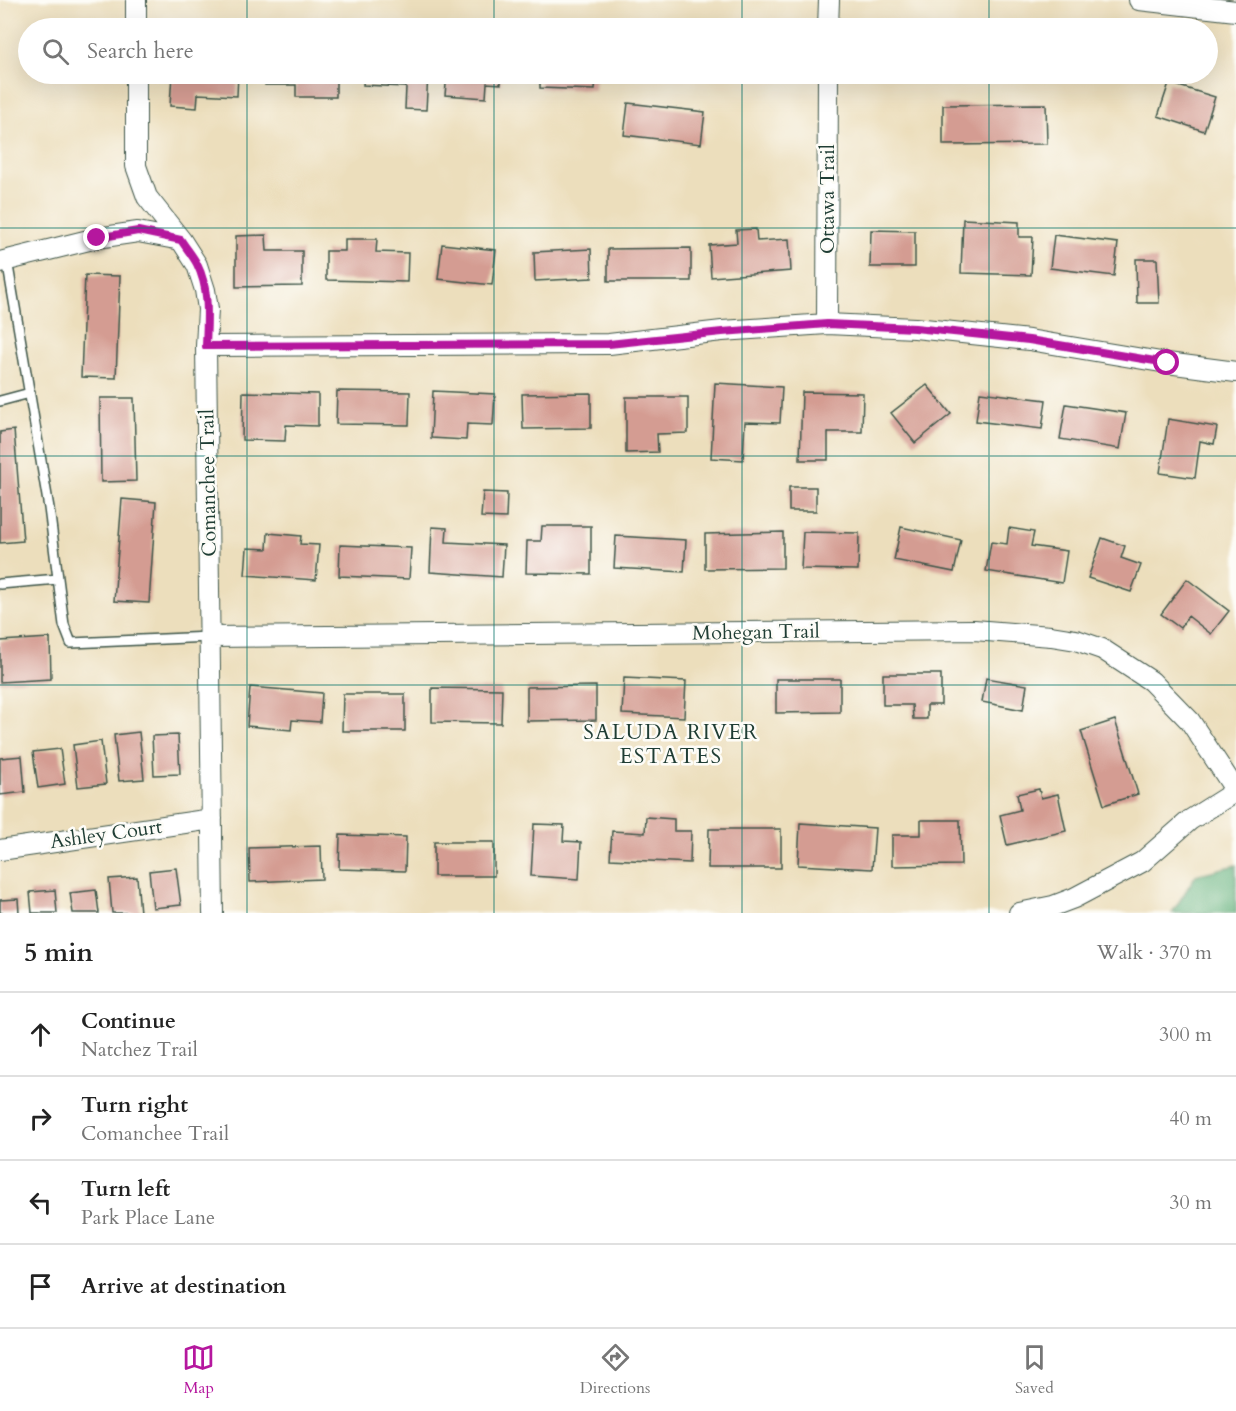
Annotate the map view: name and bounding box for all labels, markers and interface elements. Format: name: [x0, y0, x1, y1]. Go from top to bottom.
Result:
search box: [18, 18, 1218, 84]
icon: search: [39, 35, 72, 68]
text: Search here: [87, 36, 194, 66]
street label: Ottawa Trail: [814, 144, 841, 254]
route end: [83, 224, 109, 250]
route start: [1153, 349, 1179, 375]
street label: Comanchee Trail: [193, 409, 223, 557]
street label: Mohegan Trail: [692, 617, 820, 647]
district label: SALUDA RIVER ESTATES: [583, 718, 759, 771]
street label: Ashley Court: [48, 813, 164, 855]
text: 5 min: [24, 935, 93, 970]
text: Walk · 370 m: [1097, 939, 1212, 966]
text: Continue: [81, 1006, 176, 1036]
icon: ahead: [24, 1018, 57, 1051]
text: 300 m: [1159, 1021, 1212, 1048]
text: Natchez Trail: [81, 1036, 198, 1063]
text: Turn right: [81, 1090, 188, 1120]
icon: right: [24, 1102, 57, 1135]
text: 40 m: [1169, 1105, 1212, 1132]
text: Comanchee Trail: [81, 1120, 229, 1147]
text: Turn left: [81, 1174, 170, 1204]
icon: left: [24, 1186, 57, 1219]
text: 30 m: [1169, 1189, 1212, 1216]
text: Park Place Lane: [81, 1204, 215, 1231]
icon: arrive: [24, 1270, 57, 1303]
text: Arrive at destination: [81, 1271, 286, 1301]
tab: Map: [182, 1341, 215, 1399]
tab: Directions: [580, 1341, 650, 1399]
tab: Saved: [1015, 1341, 1054, 1399]

